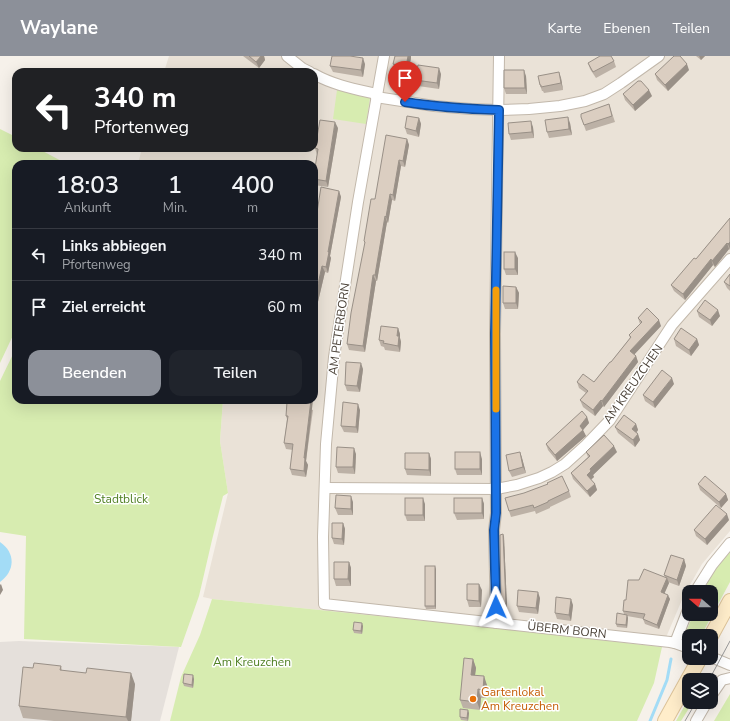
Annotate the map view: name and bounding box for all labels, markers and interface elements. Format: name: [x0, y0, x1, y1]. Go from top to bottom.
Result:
text: Waylane: [20, 15, 98, 41]
text: Karte: [548, 19, 581, 38]
text: Ebenen: [603, 19, 650, 38]
text: Teilen: [672, 19, 710, 38]
pin: [388, 61, 422, 102]
icon: arrive: [394, 67, 416, 89]
text: 340 m: [94, 79, 177, 117]
icon: left: [28, 84, 80, 136]
text: Pfortenweg: [94, 115, 189, 139]
text: 18:03: [56, 169, 119, 201]
text: 1: [168, 169, 182, 201]
text: 400: [231, 169, 274, 201]
text: Ankunft: [64, 199, 111, 217]
text: Min.: [163, 199, 187, 217]
text: m: [247, 199, 258, 217]
text: Links abbiegen: [62, 236, 166, 256]
icon: left: [28, 244, 50, 266]
text: 340 m: [258, 245, 302, 265]
text: Pfortenweg: [62, 256, 131, 274]
street label: AM PETERBORN: [325, 282, 353, 376]
icon: arrive: [28, 296, 50, 318]
text: Ziel erreicht: [62, 297, 145, 317]
text: 60 m: [267, 297, 302, 317]
street label: AM KREUZCHEN: [600, 341, 666, 427]
button: Beenden: [28, 350, 161, 396]
button: Teilen: [169, 350, 302, 396]
park label: Stadtblick: [94, 491, 149, 507]
north arrow: [682, 585, 718, 621]
map controls: [682, 585, 718, 709]
position arrow: [475, 586, 517, 628]
street label: ÜBERM BORN: [527, 618, 607, 642]
button: sound: [682, 629, 718, 665]
park label: Am Kreuzchen: [213, 654, 291, 670]
button: layers: [682, 673, 718, 709]
place label: Gartenlokal Am Kreuzchen: [481, 684, 559, 714]
marker: Gartenlokal Am Kreuzchen: [468, 694, 478, 704]

